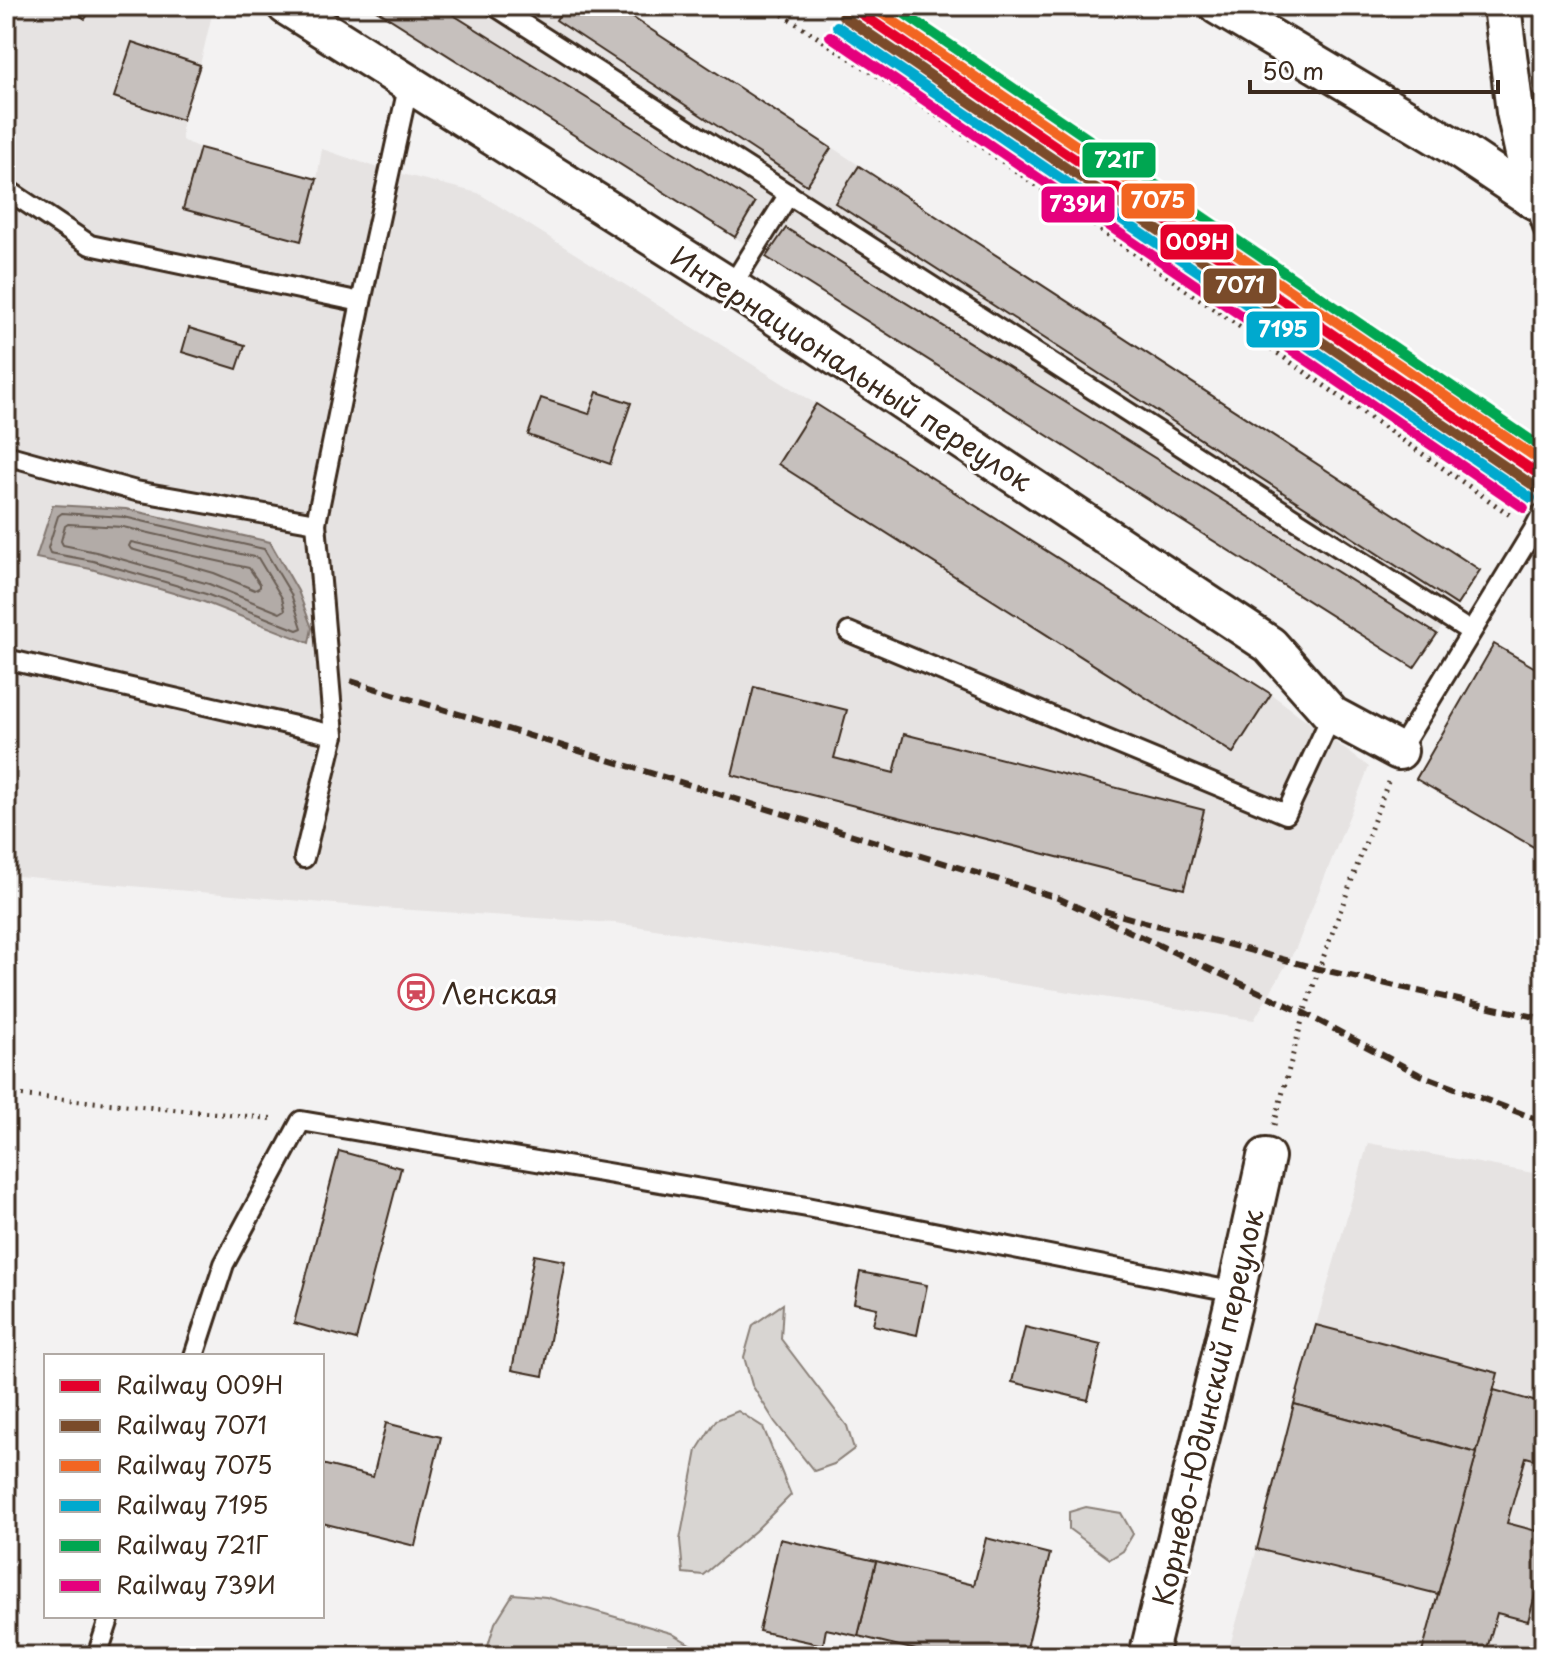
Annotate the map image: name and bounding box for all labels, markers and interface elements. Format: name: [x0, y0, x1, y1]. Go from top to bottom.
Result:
scale bar: [1250, 44, 1498, 94]
text: 50 m: [1262, 52, 1324, 88]
line badge: 721Г: [1081, 141, 1157, 179]
text: 721Г: [1094, 142, 1144, 175]
line badge: 7075: [1120, 182, 1196, 220]
text: 7075: [1131, 182, 1185, 215]
line badge: 739И: [1040, 185, 1116, 224]
text: 739И: [1049, 186, 1107, 219]
line badge: 009Н: [1159, 223, 1235, 261]
text: 009Н: [1166, 224, 1228, 257]
street label: Интернациональный переулок: [663, 235, 1042, 502]
line badge: 7071: [1202, 267, 1278, 305]
text: 7071: [1215, 267, 1265, 300]
line badge: 7195: [1245, 310, 1321, 349]
text: 7195: [1258, 311, 1308, 344]
place label: Ленская: [442, 971, 558, 1014]
station icon: Ленская: [397, 973, 435, 1011]
street label: Корнево-Юдинский переулок: [1140, 1204, 1274, 1609]
legend: [44, 1354, 324, 1618]
text: Railway 009Н: [116, 1366, 283, 1402]
text: Railway 7071: [116, 1406, 267, 1442]
text: Railway 7075: [116, 1446, 273, 1482]
text: Railway 7195: [116, 1486, 268, 1522]
text: Railway 721Г: [116, 1526, 269, 1562]
text: Railway 739И: [116, 1566, 276, 1602]

